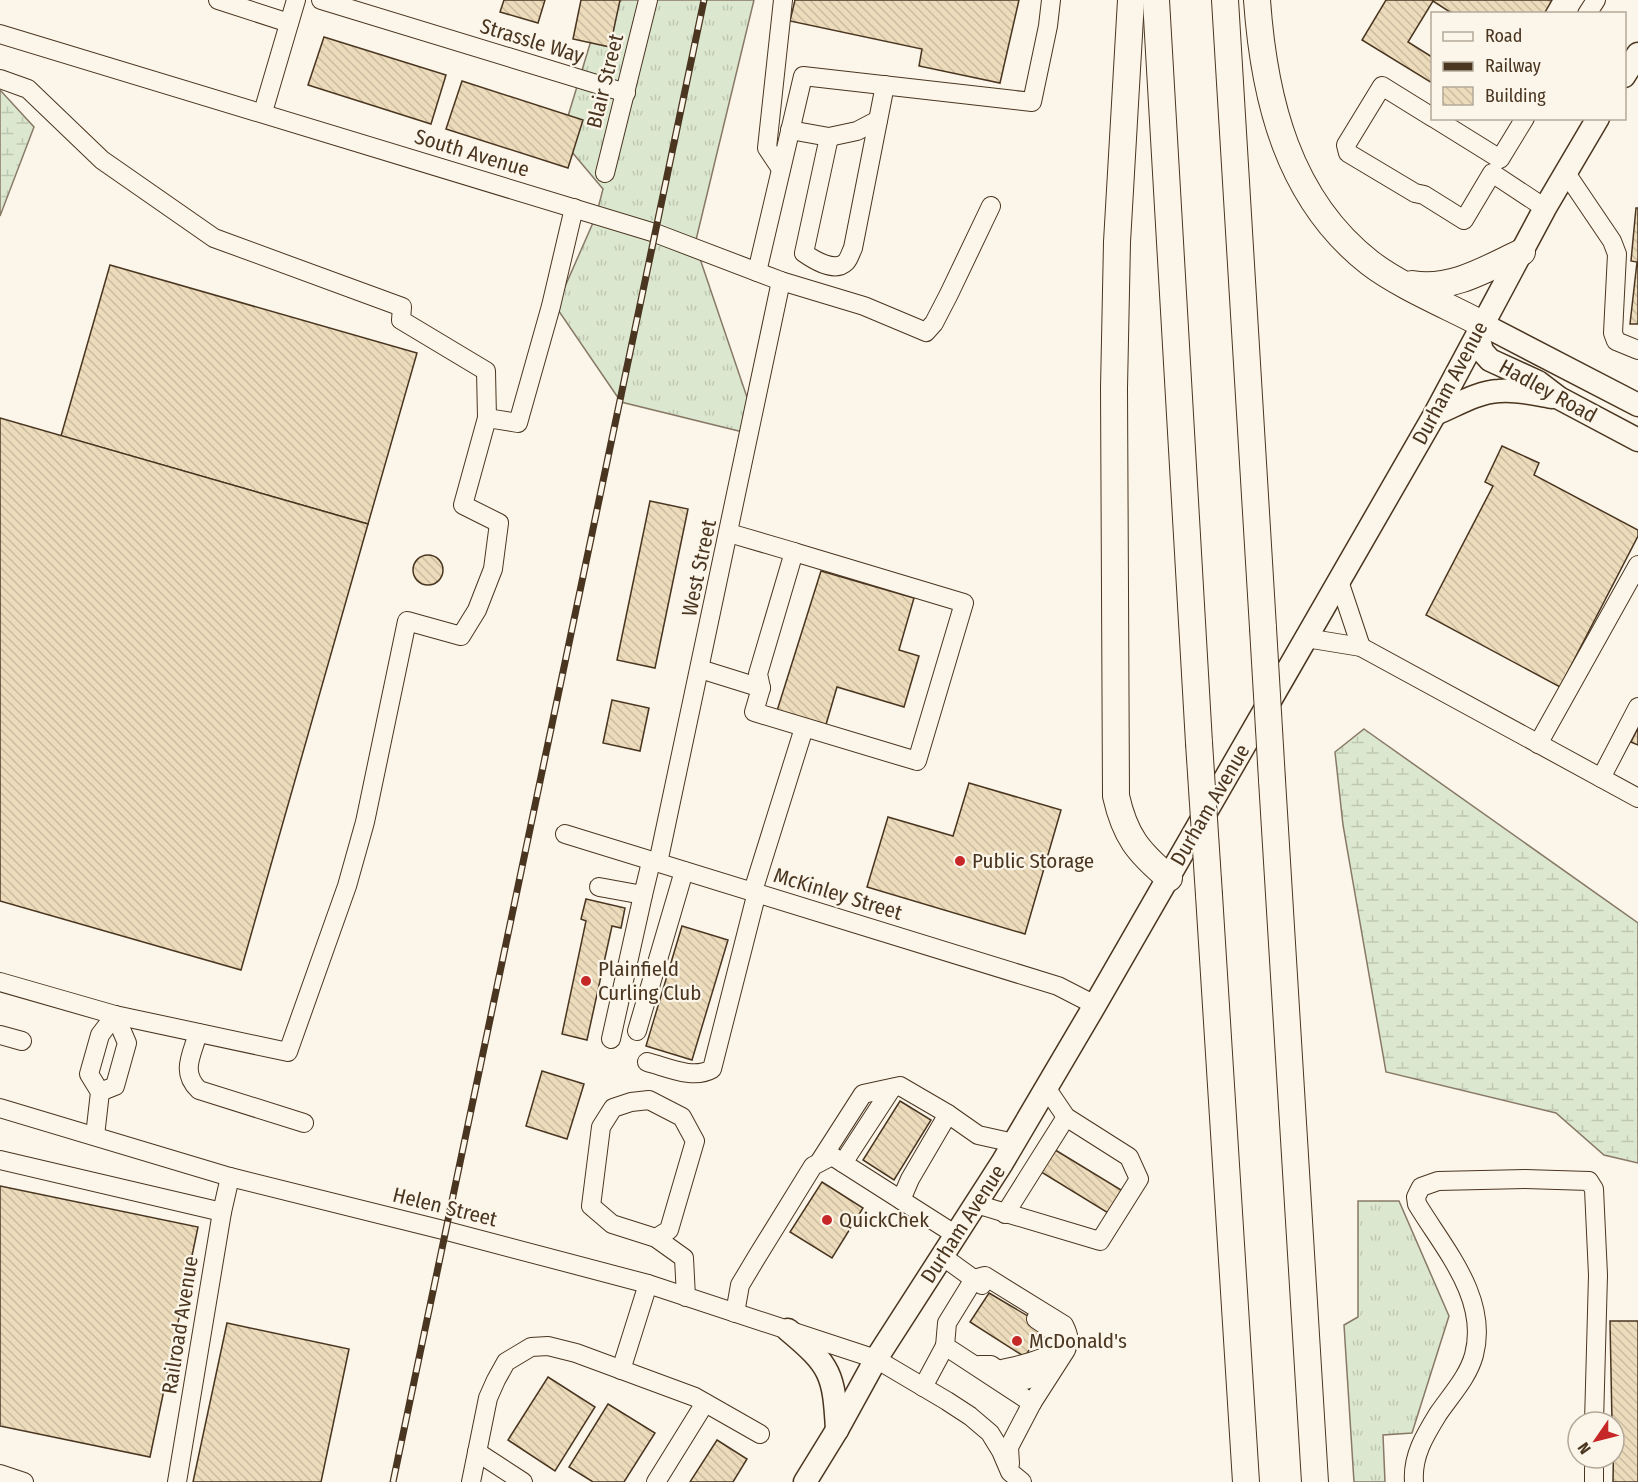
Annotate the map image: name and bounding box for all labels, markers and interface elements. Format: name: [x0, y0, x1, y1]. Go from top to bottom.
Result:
legend: [1431, 12, 1626, 120]
street label: Strassle Way: [477, 13, 588, 69]
text: Road: [1485, 25, 1522, 47]
street label: Blair Street: [581, 31, 629, 131]
text: Railway: [1485, 55, 1541, 77]
text: Building: [1485, 85, 1546, 107]
street label: South Avenue: [412, 123, 532, 183]
street label: Durham Avenue: [1407, 317, 1493, 449]
street label: Hadley Road: [1495, 353, 1601, 429]
street label: West Street: [676, 517, 722, 619]
street label: Durham Avenue: [1165, 740, 1255, 870]
place label: Public Storage: [972, 848, 1094, 874]
marker: Public Storage: [953, 854, 967, 868]
street label: McKinley Street: [771, 862, 906, 926]
place label: Plainfield Curling Club: [598, 956, 702, 1006]
marker: Plainfield Curling Club: [579, 974, 593, 988]
street label: Durham Avenue: [915, 1160, 1011, 1288]
street label: Helen Street: [390, 1181, 500, 1233]
place label: QuickChek: [839, 1207, 929, 1233]
marker: QuickChek: [820, 1213, 834, 1227]
street label: Railroad Avenue: [156, 1254, 204, 1396]
place label: McDonald's: [1029, 1328, 1127, 1354]
marker: McDonald's: [1010, 1334, 1024, 1348]
north arrow: [1566, 1410, 1626, 1470]
text: N: [1574, 1439, 1595, 1458]

